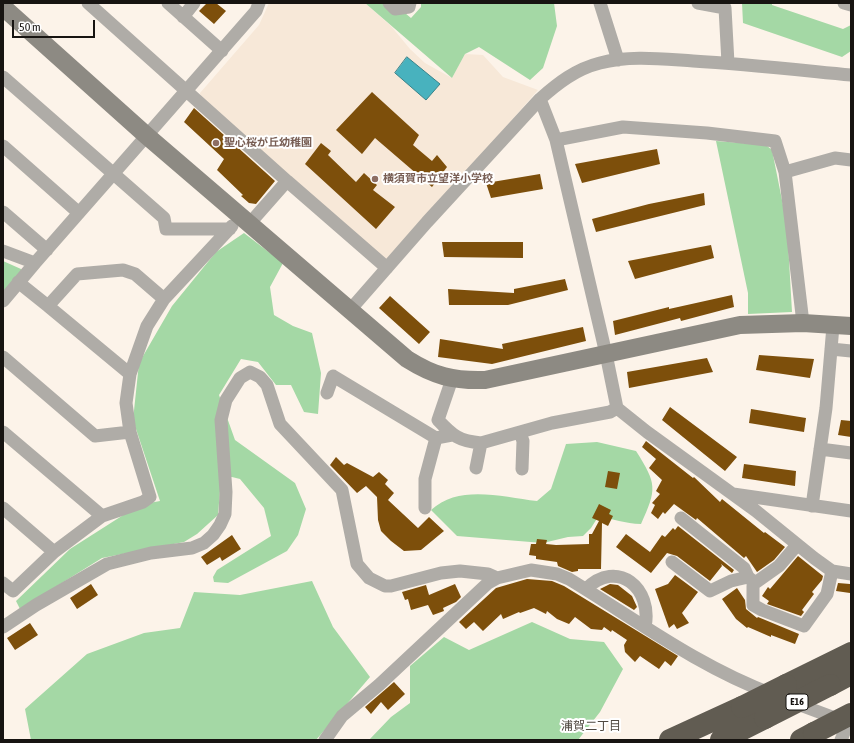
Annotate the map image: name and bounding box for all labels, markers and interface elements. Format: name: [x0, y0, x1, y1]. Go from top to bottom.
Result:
scale bar: [14, 12, 97, 38]
text: 50 m: [19, 20, 41, 34]
place label: 聖心桜が丘幼稚園: [224, 136, 312, 150]
marker: 聖心桜が丘幼稚園: [211, 138, 221, 148]
place label: 横須賀市立望洋小学校: [383, 172, 493, 186]
marker: 横須賀市立望洋小学校: [370, 174, 380, 184]
road number: E16: [786, 694, 808, 710]
district label: 浦賀二丁目: [561, 719, 621, 733]

